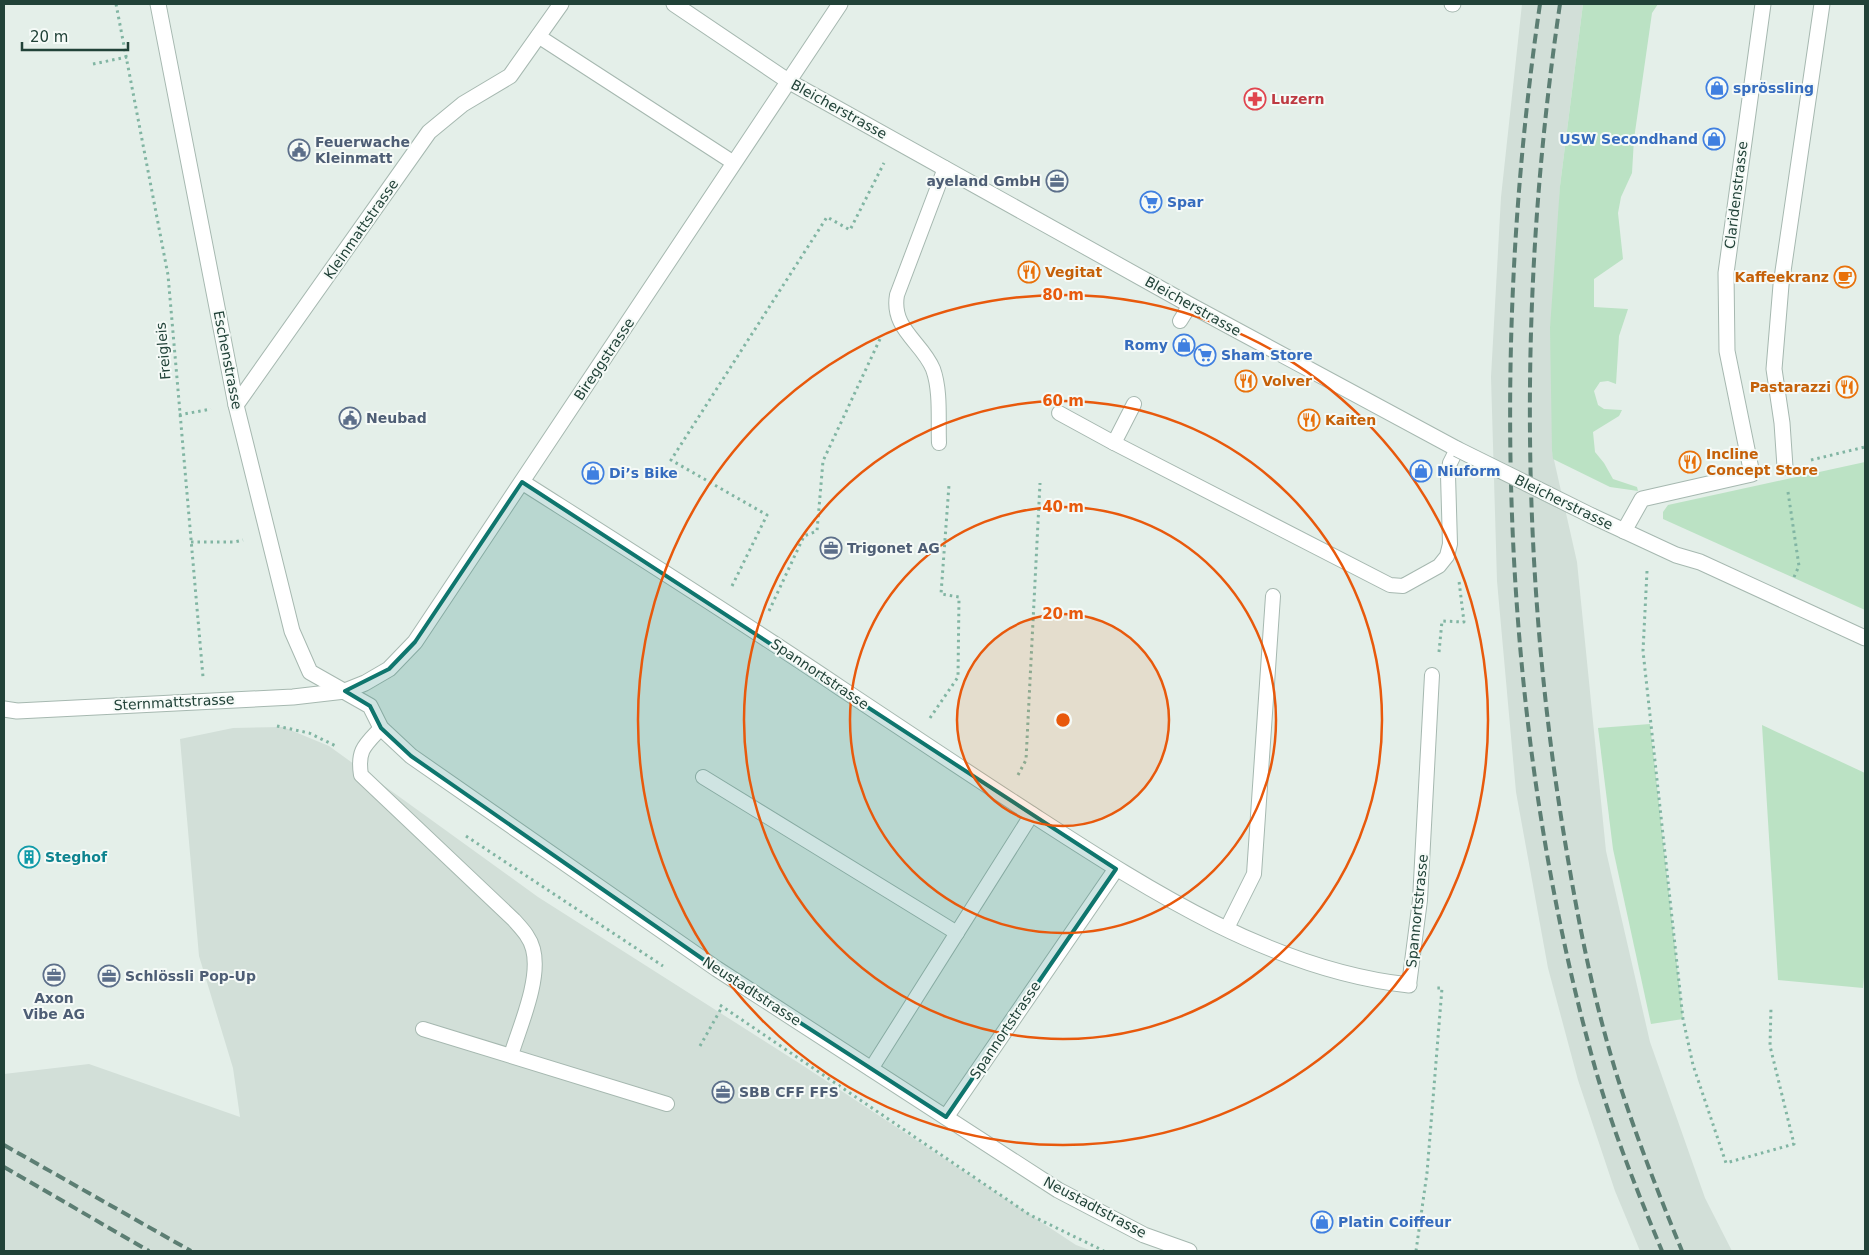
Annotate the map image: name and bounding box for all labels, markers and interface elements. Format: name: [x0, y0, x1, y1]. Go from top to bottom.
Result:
scale bar: [22, 20, 129, 52]
text: 20 m: [30, 28, 68, 46]
street label: Bleicherstrasse: [788, 76, 890, 142]
shop icon: sprössling: [1705, 76, 1729, 100]
place label: sprössling: [1733, 80, 1814, 96]
pharmacy icon: Luzern: [1243, 87, 1267, 111]
place label: Luzern: [1271, 91, 1324, 107]
shop icon: USW Secondhand: [1702, 127, 1726, 151]
place label: USW Secondhand: [1559, 131, 1698, 147]
place label: Feuerwache Kleinmatt: [315, 134, 410, 166]
public building icon: Feuerwache Kleinmatt: [287, 138, 311, 162]
street label: Claridenstrasse: [1721, 140, 1751, 250]
office icon: ayeland GmbH: [1045, 169, 1069, 193]
place label: ayeland GmbH: [926, 173, 1041, 189]
street label: Kleinmattstrasse: [321, 176, 401, 282]
supermarket icon: Spar: [1139, 190, 1163, 214]
place label: Spar: [1167, 194, 1204, 210]
restaurant icon: Vegitat: [1017, 260, 1041, 284]
place label: Vegitat: [1045, 264, 1103, 280]
cafe icon: Kaffeekranz: [1833, 265, 1857, 289]
place label: Kaffeekranz: [1735, 269, 1829, 285]
street label: Bleicherstrasse: [1142, 273, 1244, 339]
text: 80 m: [1042, 286, 1084, 304]
street label: Eschenstrasse: [211, 309, 245, 411]
street label: Bireggstrasse: [571, 315, 637, 403]
street label: Freigleis: [153, 322, 173, 380]
shop icon: Romy: [1172, 333, 1196, 357]
place label: Romy: [1124, 337, 1168, 353]
supermarket icon: Sham Store: [1193, 343, 1217, 367]
place label: Sham Store: [1221, 347, 1313, 363]
restaurant icon: Volver: [1234, 369, 1258, 393]
place label: Volver: [1262, 373, 1312, 389]
restaurant icon: Pastarazzi: [1835, 375, 1859, 399]
place label: Pastarazzi: [1750, 379, 1831, 395]
text: 60 m: [1042, 392, 1084, 410]
public building icon: Neubad: [338, 406, 362, 430]
restaurant icon: Kaiten: [1297, 408, 1321, 432]
place label: Neubad: [366, 410, 427, 426]
place label: Kaiten: [1325, 412, 1376, 428]
place label: Incline Concept Store: [1706, 446, 1818, 478]
restaurant icon: Incline Concept Store: [1678, 450, 1702, 474]
shop icon: Niuform: [1409, 459, 1433, 483]
shop icon: Di’s Bike: [581, 461, 605, 485]
place label: Niuform: [1437, 463, 1501, 479]
place label: Di’s Bike: [609, 465, 678, 481]
street label: Bleicherstrasse: [1512, 471, 1616, 533]
text: 40 m: [1042, 498, 1084, 516]
office icon: Trigonet AG: [819, 536, 843, 560]
place label: Trigonet AG: [847, 540, 940, 556]
text: 20 m: [1042, 605, 1084, 623]
street label: Spannortstrasse: [768, 635, 872, 713]
street label: Sternmattstrasse: [113, 691, 235, 713]
centre of rings: [1054, 711, 1072, 729]
building icon: Steghof: [17, 845, 41, 869]
place label: Steghof: [45, 849, 108, 865]
street label: Spannortstrasse: [1403, 853, 1431, 969]
street label: Neustadtstrasse: [700, 953, 804, 1029]
office icon: Axon Vibe AG: [42, 963, 66, 987]
office icon: Schlössli Pop-Up: [97, 964, 121, 988]
place label: Schlössli Pop-Up: [125, 968, 256, 984]
street label: Spannortstrasse: [966, 978, 1044, 1082]
place label: Axon Vibe AG: [23, 990, 85, 1022]
office icon: SBB CFF FFS: [711, 1080, 735, 1104]
place label: SBB CFF FFS: [739, 1084, 839, 1100]
street label: Neustadtstrasse: [1041, 1173, 1149, 1241]
shop icon: Platin Coiffeur: [1310, 1210, 1334, 1234]
place label: Platin Coiffeur: [1338, 1214, 1451, 1230]

